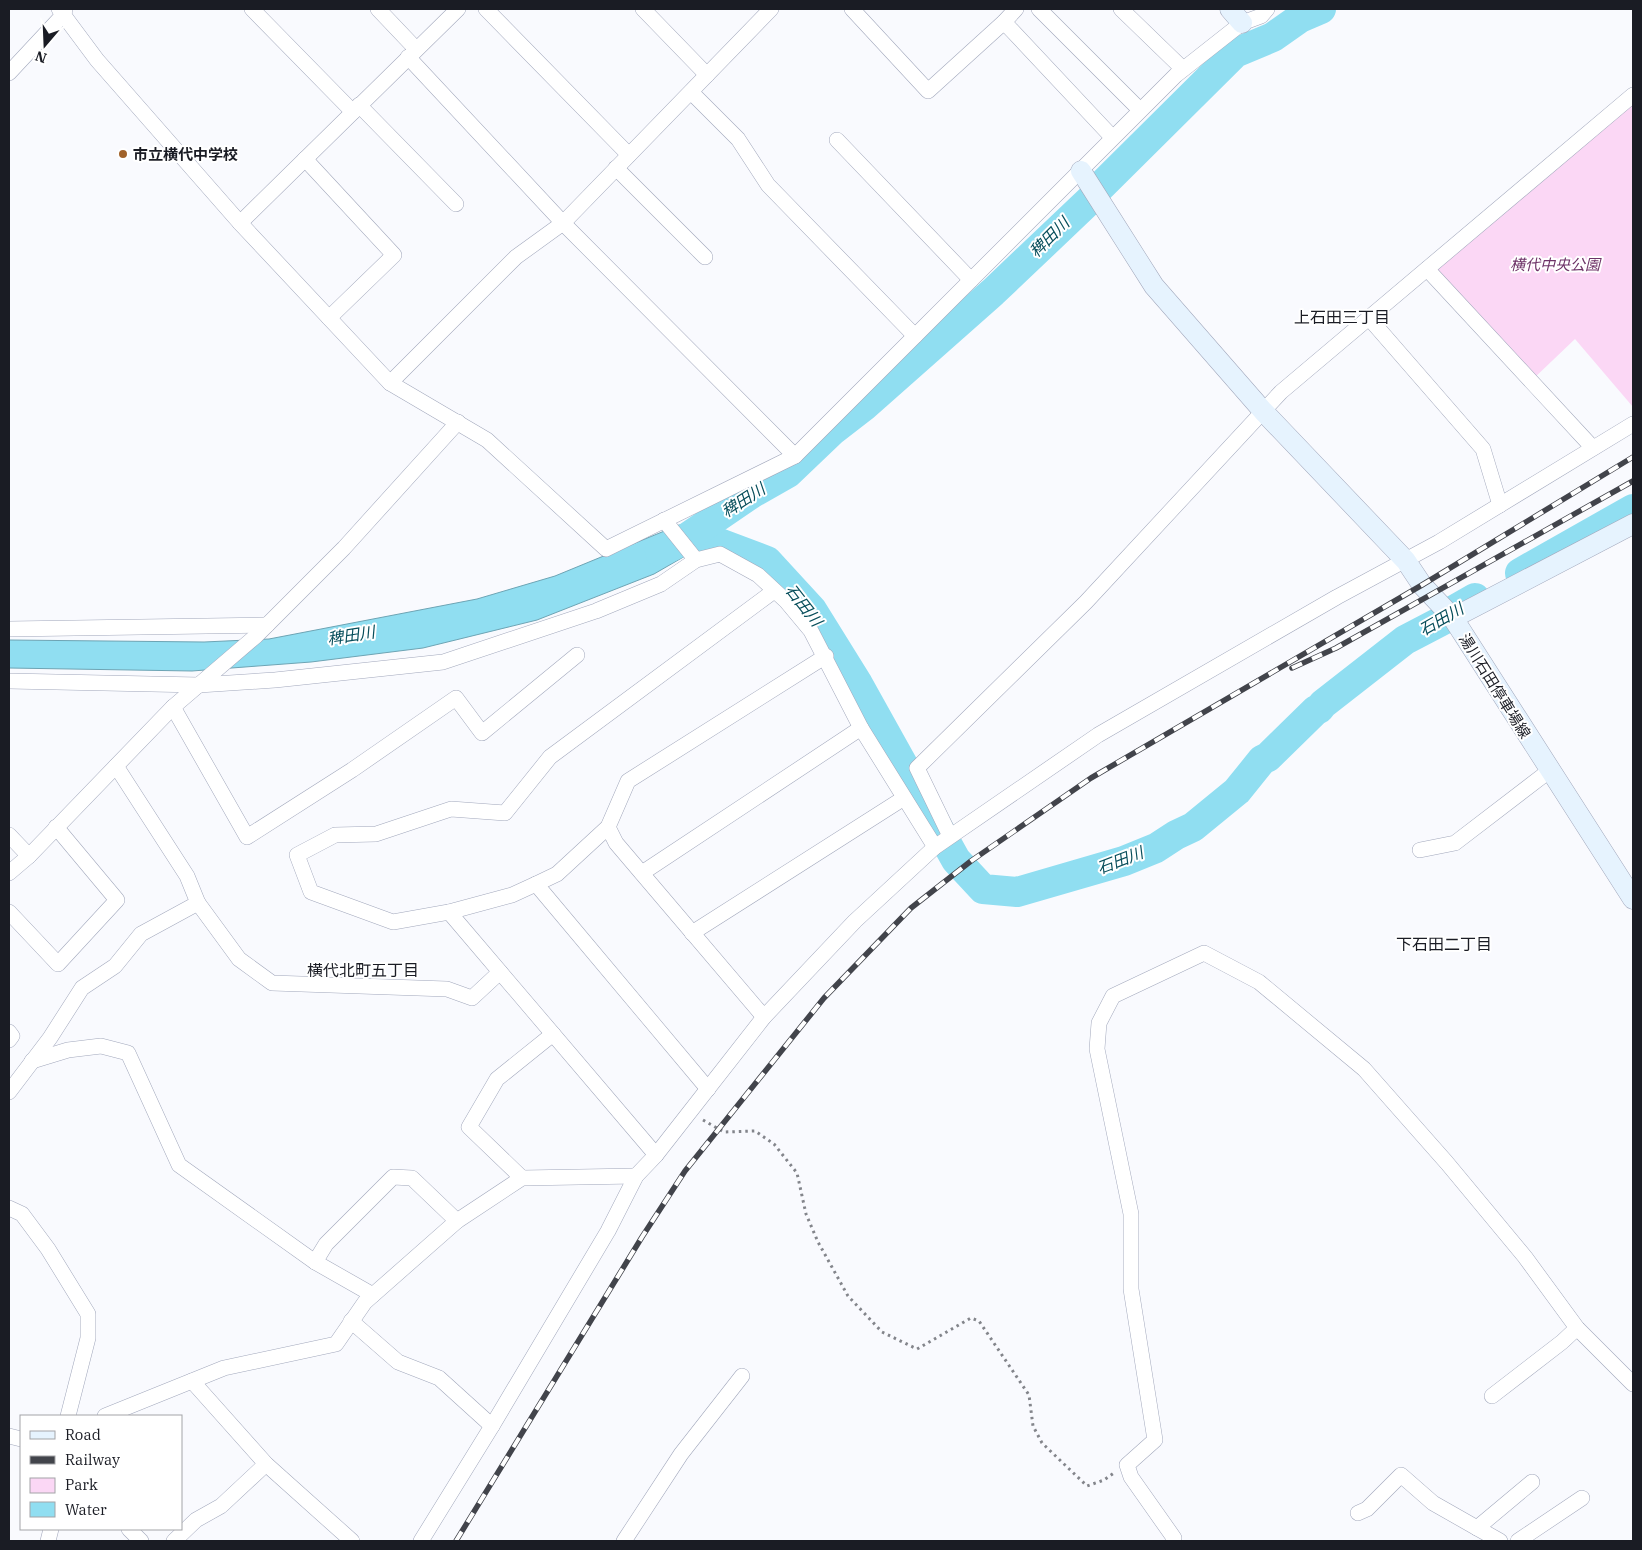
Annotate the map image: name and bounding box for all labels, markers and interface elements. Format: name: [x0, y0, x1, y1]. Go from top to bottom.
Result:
north arrow: [20, 20, 70, 70]
text: N: [33, 47, 49, 68]
place label: 市立横代中学校: [133, 145, 238, 164]
marker: 市立横代中学校: [117, 148, 129, 160]
water label: 稗田川: [1025, 212, 1074, 261]
park label: 横代中央公園: [1510, 255, 1602, 274]
district label: 上石田三丁目: [1294, 307, 1390, 327]
water label: 稗田川: [717, 477, 770, 521]
water label: 石田川: [781, 580, 828, 632]
water label: 石田川: [1415, 597, 1469, 640]
water label: 稗田川: [326, 621, 378, 649]
street label: 湯川石田停車場線: [1455, 630, 1535, 742]
water label: 石田川: [1094, 841, 1148, 878]
district label: 下石田二丁目: [1396, 934, 1492, 954]
district label: 横代北町五丁目: [307, 960, 419, 980]
legend: [20, 1415, 182, 1530]
text: Road: [65, 1425, 101, 1444]
text: Railway: [65, 1450, 120, 1469]
text: Park: [65, 1475, 98, 1494]
text: Water: [65, 1500, 107, 1519]

